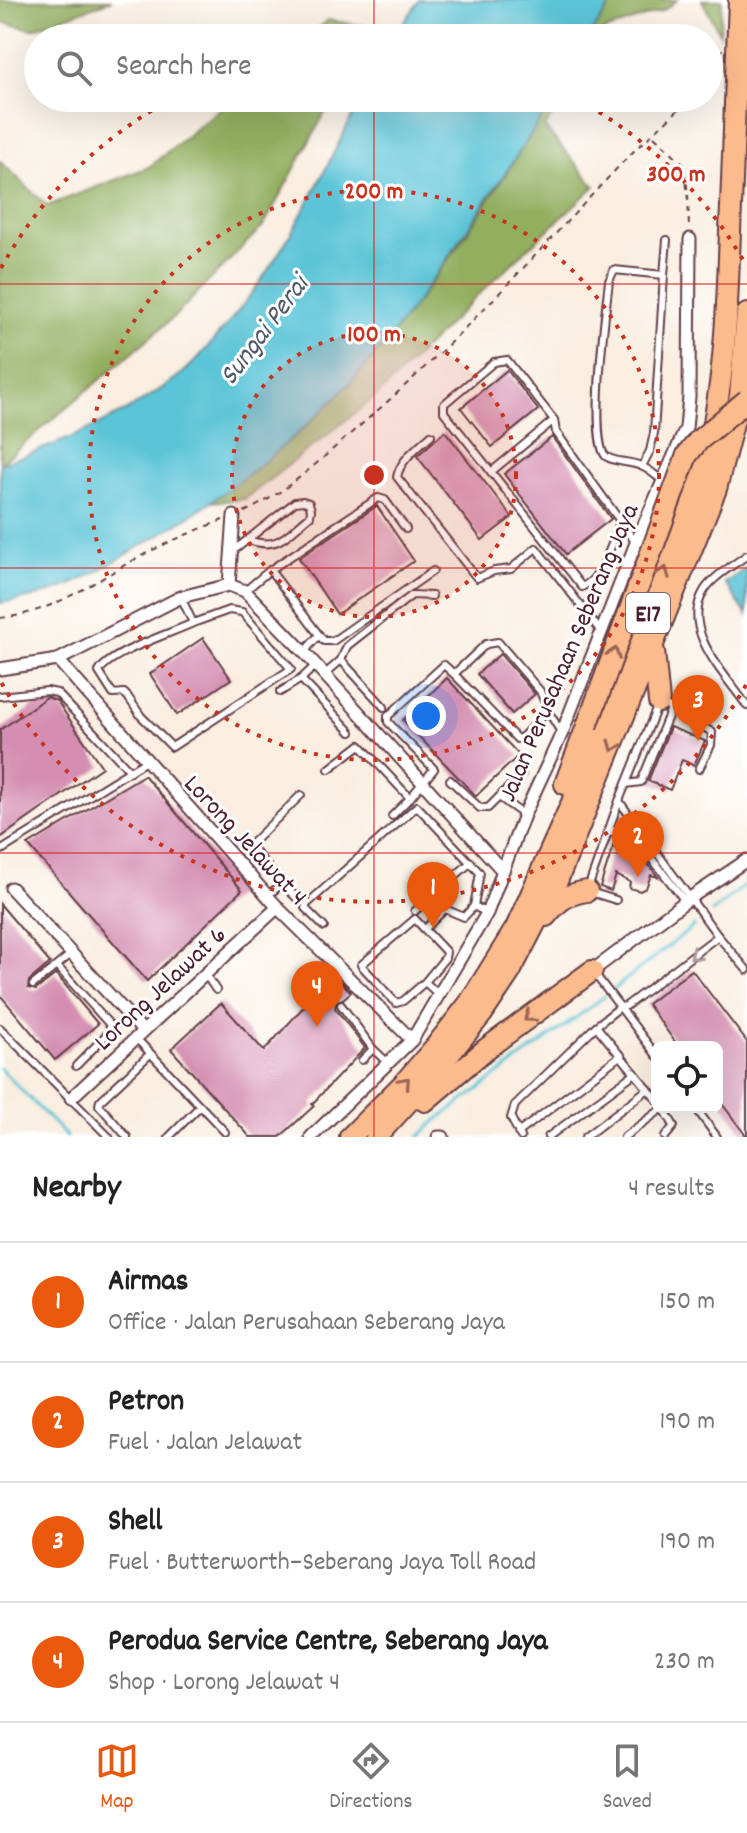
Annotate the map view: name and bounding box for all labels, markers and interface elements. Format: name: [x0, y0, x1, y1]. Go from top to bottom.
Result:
search box: [24, 24, 723, 112]
icon: search: [52, 46, 96, 90]
text: Search here: [116, 47, 252, 90]
text: 300 m: [647, 159, 705, 193]
text: 200 m: [345, 176, 403, 210]
water label: Sungai Perai: [212, 266, 323, 395]
text: 100 m: [347, 319, 401, 353]
centre of rings: [360, 461, 388, 489]
street label: Jalan Perusahaan Seberang Jaya: [491, 498, 650, 808]
one-way arrow: [654, 566, 671, 580]
road number: E17: [626, 593, 670, 633]
one-way arrow: [604, 647, 621, 661]
pin: 3: [672, 675, 724, 741]
your location: [406, 696, 446, 736]
one-way arrow: [607, 738, 624, 752]
street label: Lorong Jelawat 4: [174, 768, 315, 915]
pin: 2: [612, 811, 664, 877]
pin: 1: [407, 862, 459, 928]
street label: Lorong Jelawat 6: [87, 918, 236, 1061]
one-way arrow: [689, 946, 704, 960]
pin: 4: [291, 961, 343, 1027]
one-way arrow: [523, 1007, 538, 1022]
map controls: [651, 1041, 723, 1113]
button: locate: [651, 1041, 723, 1113]
one-way arrow: [396, 1076, 410, 1091]
text: Nearby: [32, 1165, 121, 1214]
text: 4 results: [628, 1171, 715, 1208]
text: Airmas: [108, 1262, 188, 1305]
text: 1: [55, 1284, 61, 1321]
text: 150 m: [659, 1284, 715, 1321]
text: Office · Jalan Perusahaan Seberang Jaya: [108, 1305, 505, 1342]
text: Petron: [108, 1382, 184, 1425]
text: 2: [52, 1404, 64, 1441]
text: 190 m: [659, 1404, 715, 1441]
text: Fuel · Jalan Jelawat: [108, 1425, 302, 1462]
text: Shell: [108, 1502, 162, 1545]
text: 3: [52, 1524, 64, 1561]
text: 190 m: [659, 1524, 715, 1561]
text: Fuel · Butterworth–Seberang Jaya Toll Road: [108, 1545, 536, 1582]
text: Perodua Service Centre, Seberang Jaya: [108, 1622, 548, 1665]
text: 4: [53, 1644, 63, 1681]
text: 230 m: [654, 1644, 715, 1681]
text: Shop · Lorong Jelawat 4: [108, 1665, 340, 1702]
tab: Map: [95, 1739, 139, 1818]
tab: Directions: [329, 1739, 413, 1818]
tab: Saved: [603, 1739, 652, 1818]

